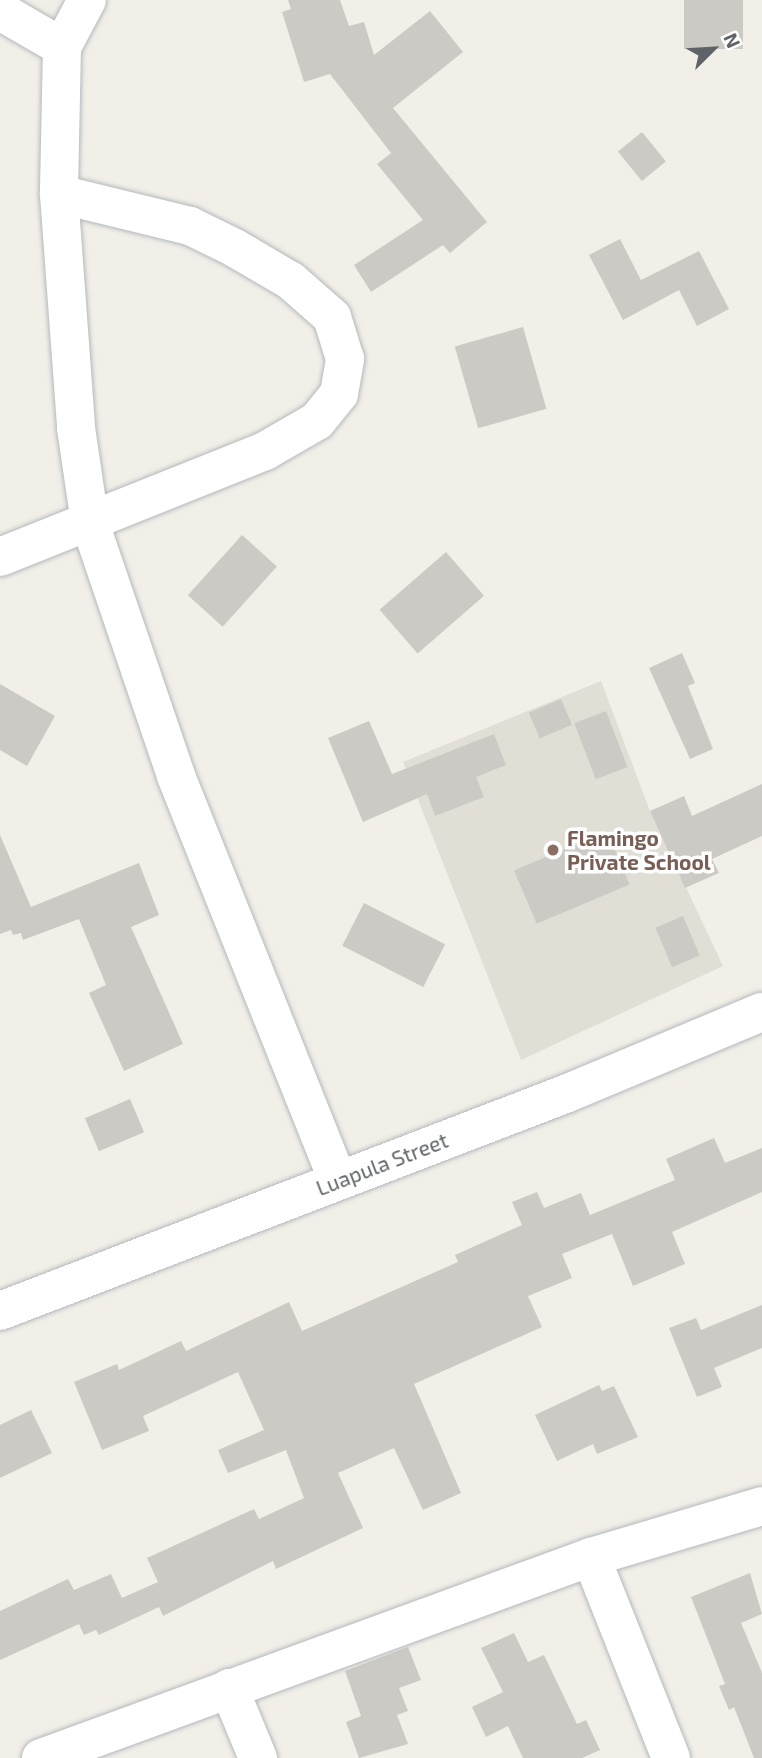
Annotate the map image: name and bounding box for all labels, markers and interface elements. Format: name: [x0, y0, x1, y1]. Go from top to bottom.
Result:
north arrow: [678, 14, 748, 84]
text: N: [719, 29, 746, 51]
place label: Flamingo Private School: [567, 825, 711, 875]
marker: Flamingo Private School: [545, 842, 561, 858]
street label: Luapula Street: [312, 1127, 452, 1201]

